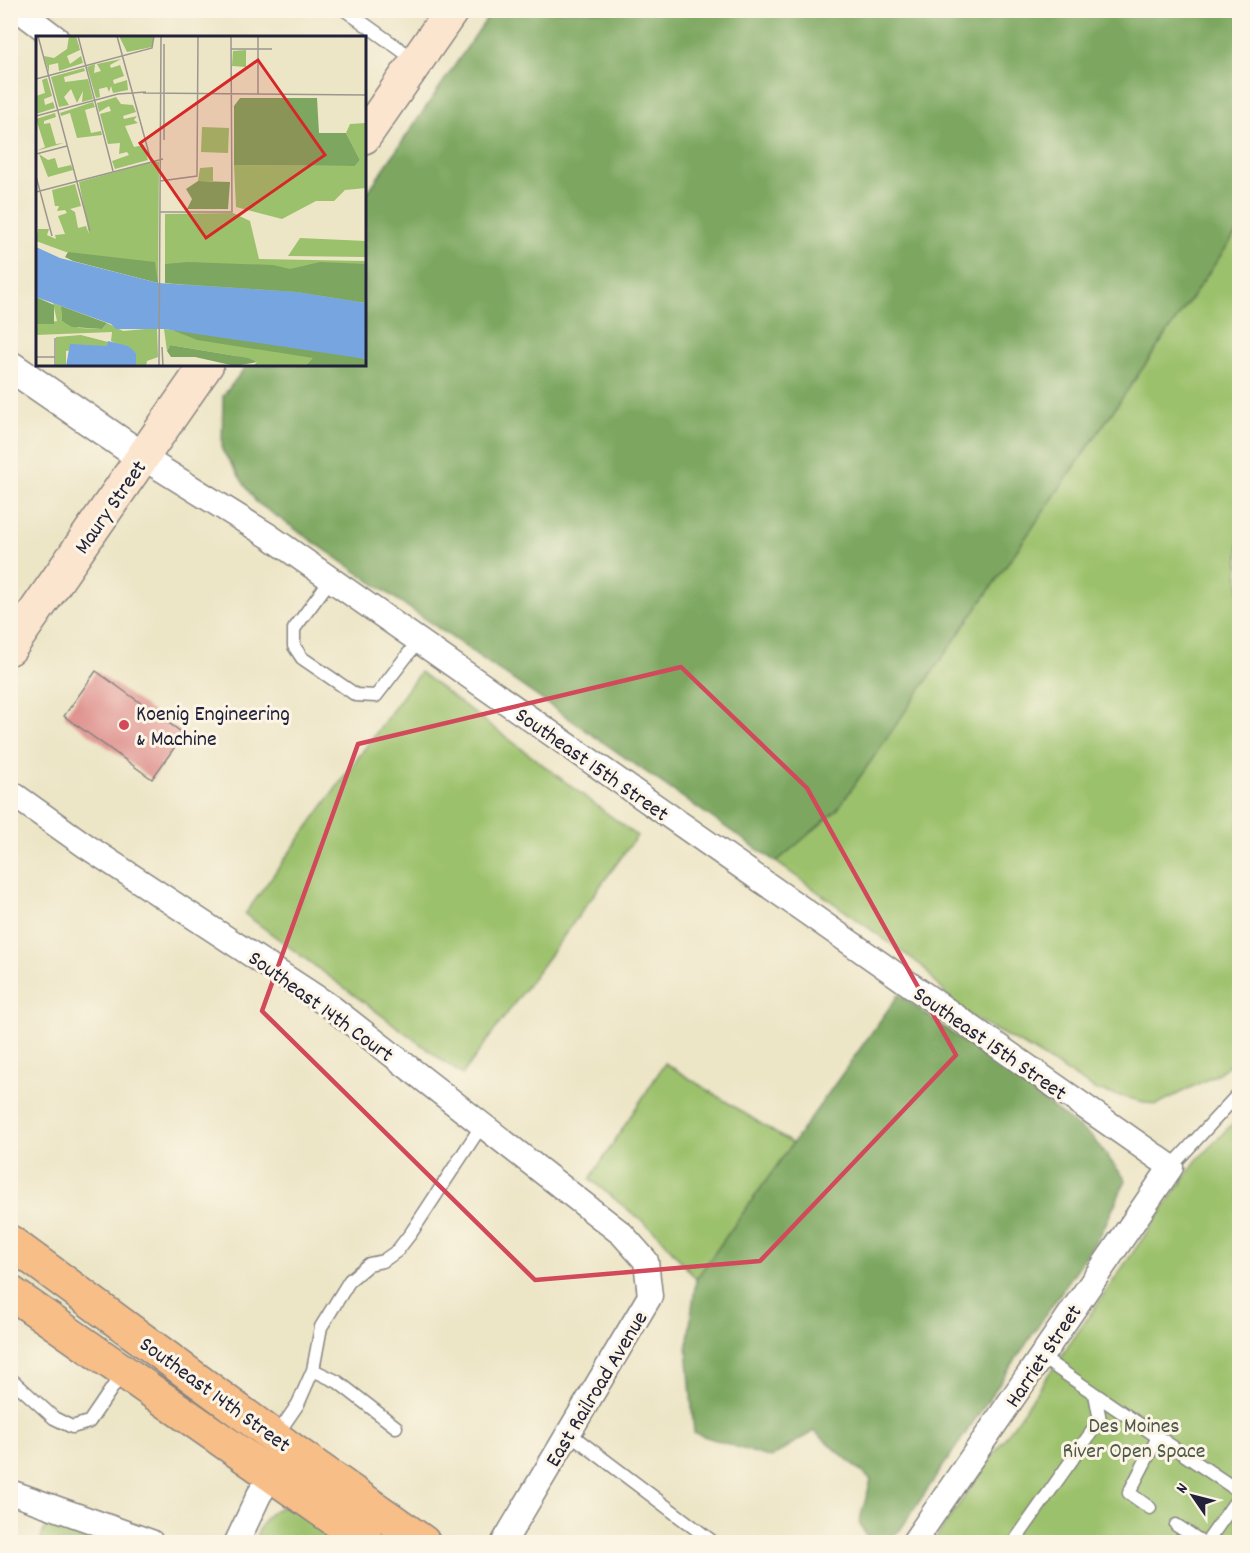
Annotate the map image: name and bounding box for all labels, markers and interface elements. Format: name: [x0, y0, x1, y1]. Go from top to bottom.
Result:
inset map: [36, 36, 366, 366]
street label: Maury Street: [68, 455, 156, 561]
place label: Koenig Engineering & Machine: [136, 700, 290, 756]
street label: Southeast 15th Street: [508, 701, 674, 831]
marker: Koenig Engineering & Machine: [117, 718, 131, 732]
street label: Southeast 14th Court: [241, 944, 399, 1071]
street label: Southeast 15th Street: [906, 980, 1072, 1110]
street label: Harriet Street: [999, 1299, 1091, 1415]
street label: East Railroad Avenue: [539, 1306, 657, 1474]
street label: Southeast 14th Street: [132, 1330, 296, 1461]
park label: Des Moines River Open Space: [1062, 1412, 1206, 1468]
north arrow: [1163, 1466, 1223, 1526]
text: N: [1171, 1479, 1195, 1499]

